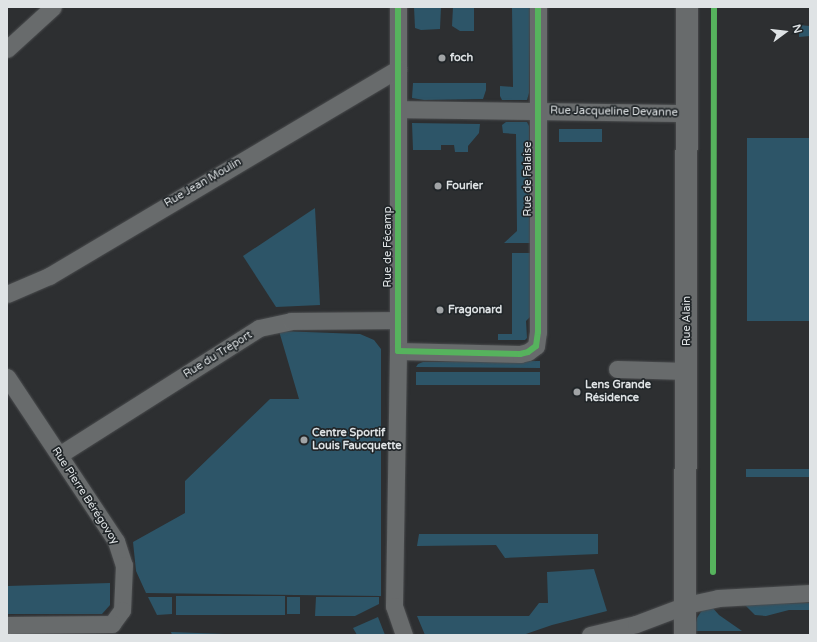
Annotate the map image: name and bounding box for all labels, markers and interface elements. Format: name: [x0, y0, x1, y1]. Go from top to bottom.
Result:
north arrow: [765, 12, 805, 52]
text: N: [790, 23, 804, 35]
place label: foch: [450, 51, 473, 65]
marker: foch: [437, 53, 447, 63]
street label: Rue Jacqueline Devanne: [550, 104, 678, 120]
street label: Rue de Falaise: [521, 142, 535, 216]
street label: Rue Jean Moulin: [162, 156, 244, 210]
place label: Fourier: [446, 179, 483, 193]
marker: Fourier: [433, 181, 443, 191]
street label: Rue de Fécamp: [381, 206, 395, 288]
street label: Rue Alain: [680, 296, 694, 346]
place label: Fragonard: [448, 303, 502, 317]
marker: Fragonard: [435, 305, 445, 315]
street label: Rue du Tréport: [181, 329, 255, 381]
place label: Lens Grande Résidence: [585, 379, 651, 405]
marker: Lens Grande Résidence: [572, 387, 582, 397]
place label: Centre Sportif Louis Faucquette: [312, 427, 402, 453]
marker: Centre Sportif Louis Faucquette: [299, 435, 309, 445]
street label: Rue Pierre Bérégovoy: [49, 445, 121, 547]

